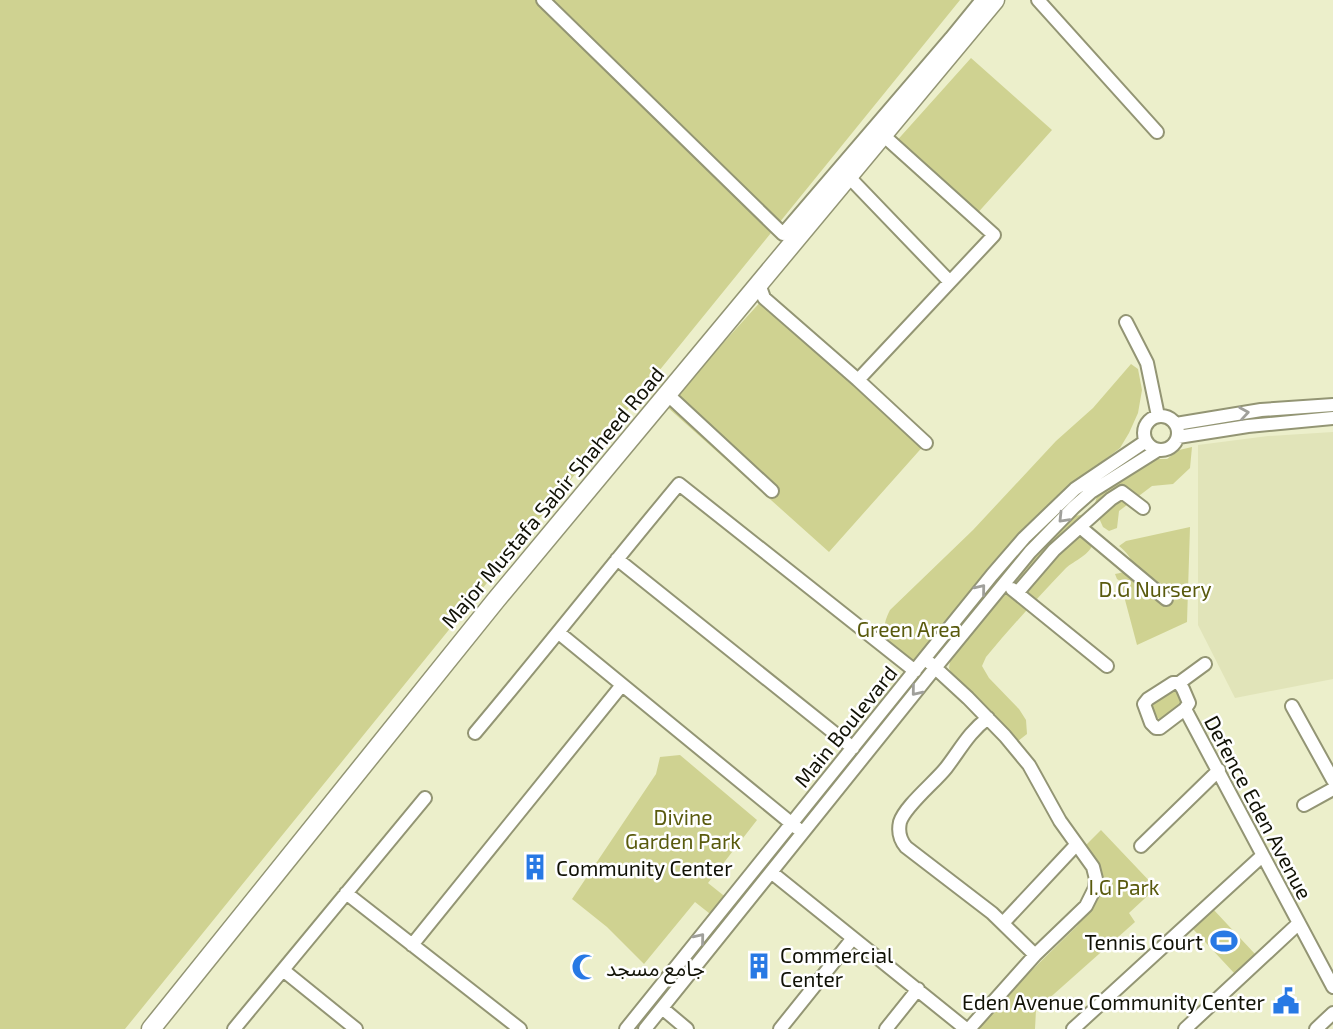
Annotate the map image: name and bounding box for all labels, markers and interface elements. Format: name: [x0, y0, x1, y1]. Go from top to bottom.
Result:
street label: Major Mustafa Sabir Shaheed Road: [435, 361, 669, 633]
one-way arrow: [1238, 406, 1250, 421]
one-way arrow: [1058, 510, 1071, 523]
park label: D.G Nursery: [1098, 576, 1212, 601]
one-way arrow: [973, 584, 985, 597]
park label: Green Area: [857, 616, 961, 641]
street label: Main Boulevard: [788, 660, 902, 792]
one-way arrow: [911, 684, 924, 696]
street label: Defence Eden Avenue: [1200, 711, 1318, 903]
park label: Divine Garden Park: [625, 804, 741, 853]
building icon: Community Center: [520, 852, 550, 882]
place label: Community Center: [556, 855, 733, 880]
park label: I.G Park: [1088, 874, 1160, 899]
sports icon: Tennis Court: [1209, 926, 1239, 956]
place label: Tennis Court: [1085, 929, 1203, 954]
one-way arrow: [692, 933, 704, 946]
place label: Commercial Center: [780, 942, 894, 991]
building icon: Commercial Center: [744, 951, 774, 981]
mosque icon: جامع مسجد: [570, 952, 600, 982]
place label: جامع مسجد: [606, 955, 705, 984]
public building icon: Eden Avenue Community Center: [1271, 986, 1301, 1016]
place label: Eden Avenue Community Center: [962, 989, 1266, 1014]

